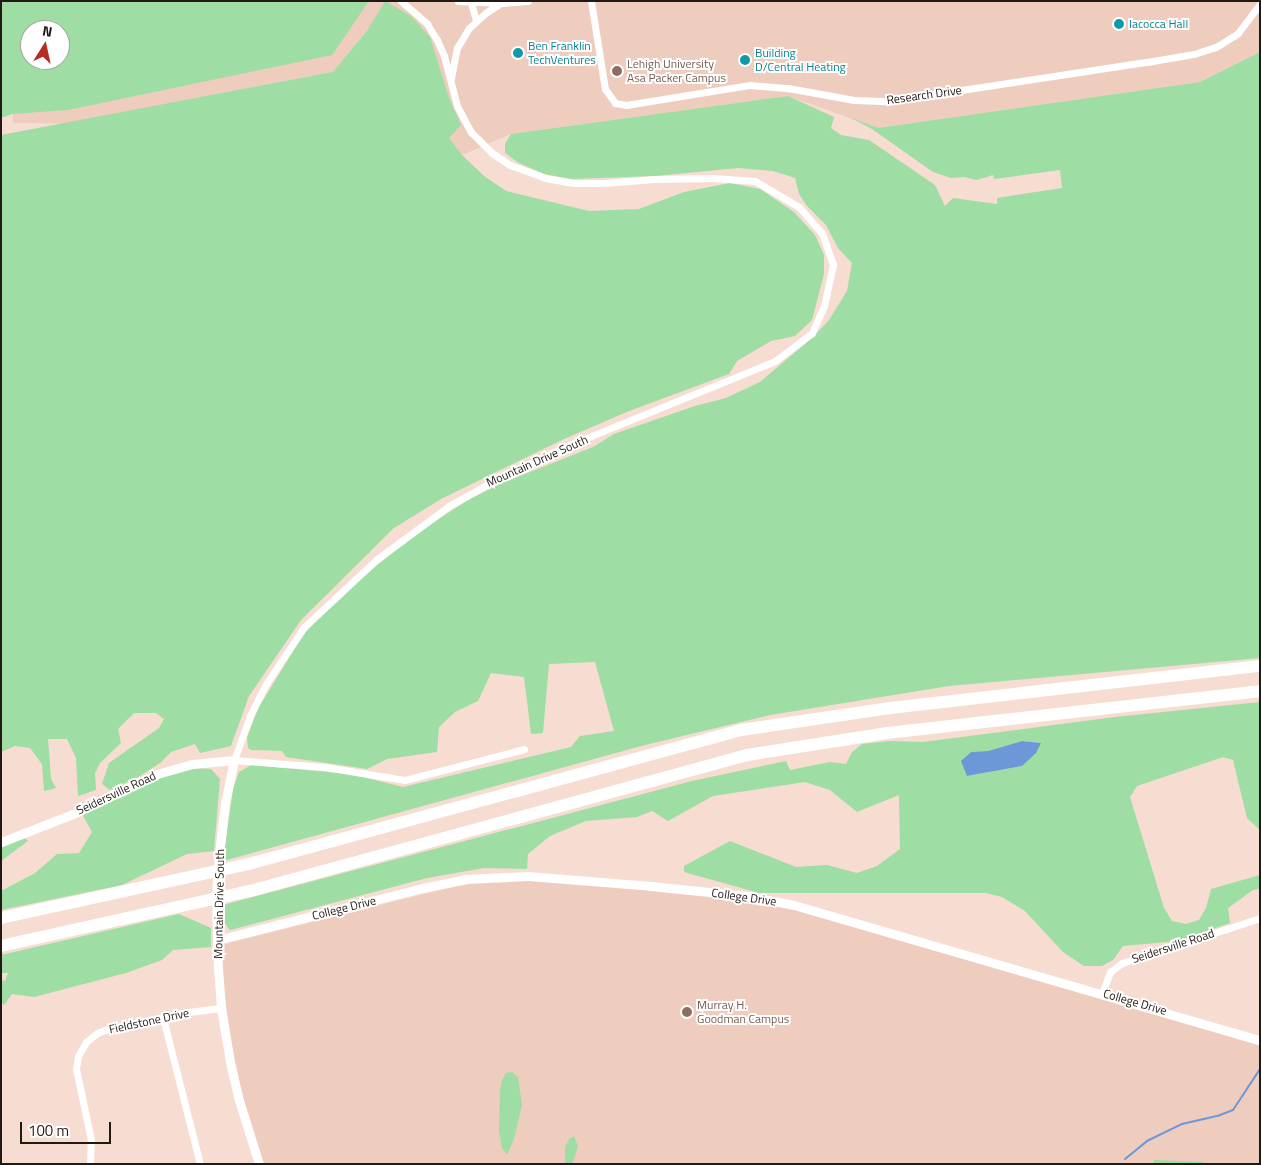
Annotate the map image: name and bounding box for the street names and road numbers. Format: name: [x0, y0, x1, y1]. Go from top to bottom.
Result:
street label: Research Drive: [886, 83, 962, 107]
street label: Mountain Drive South: [484, 432, 590, 490]
street label: Seidersville Road: [74, 768, 158, 818]
street label: Mountain Drive South: [211, 849, 227, 959]
street label: College Drive: [711, 885, 777, 909]
street label: College Drive: [311, 893, 377, 923]
street label: Seidersville Road: [1130, 926, 1216, 966]
street label: College Drive: [1102, 986, 1168, 1018]
street label: Fieldstone Drive: [108, 1005, 190, 1037]

